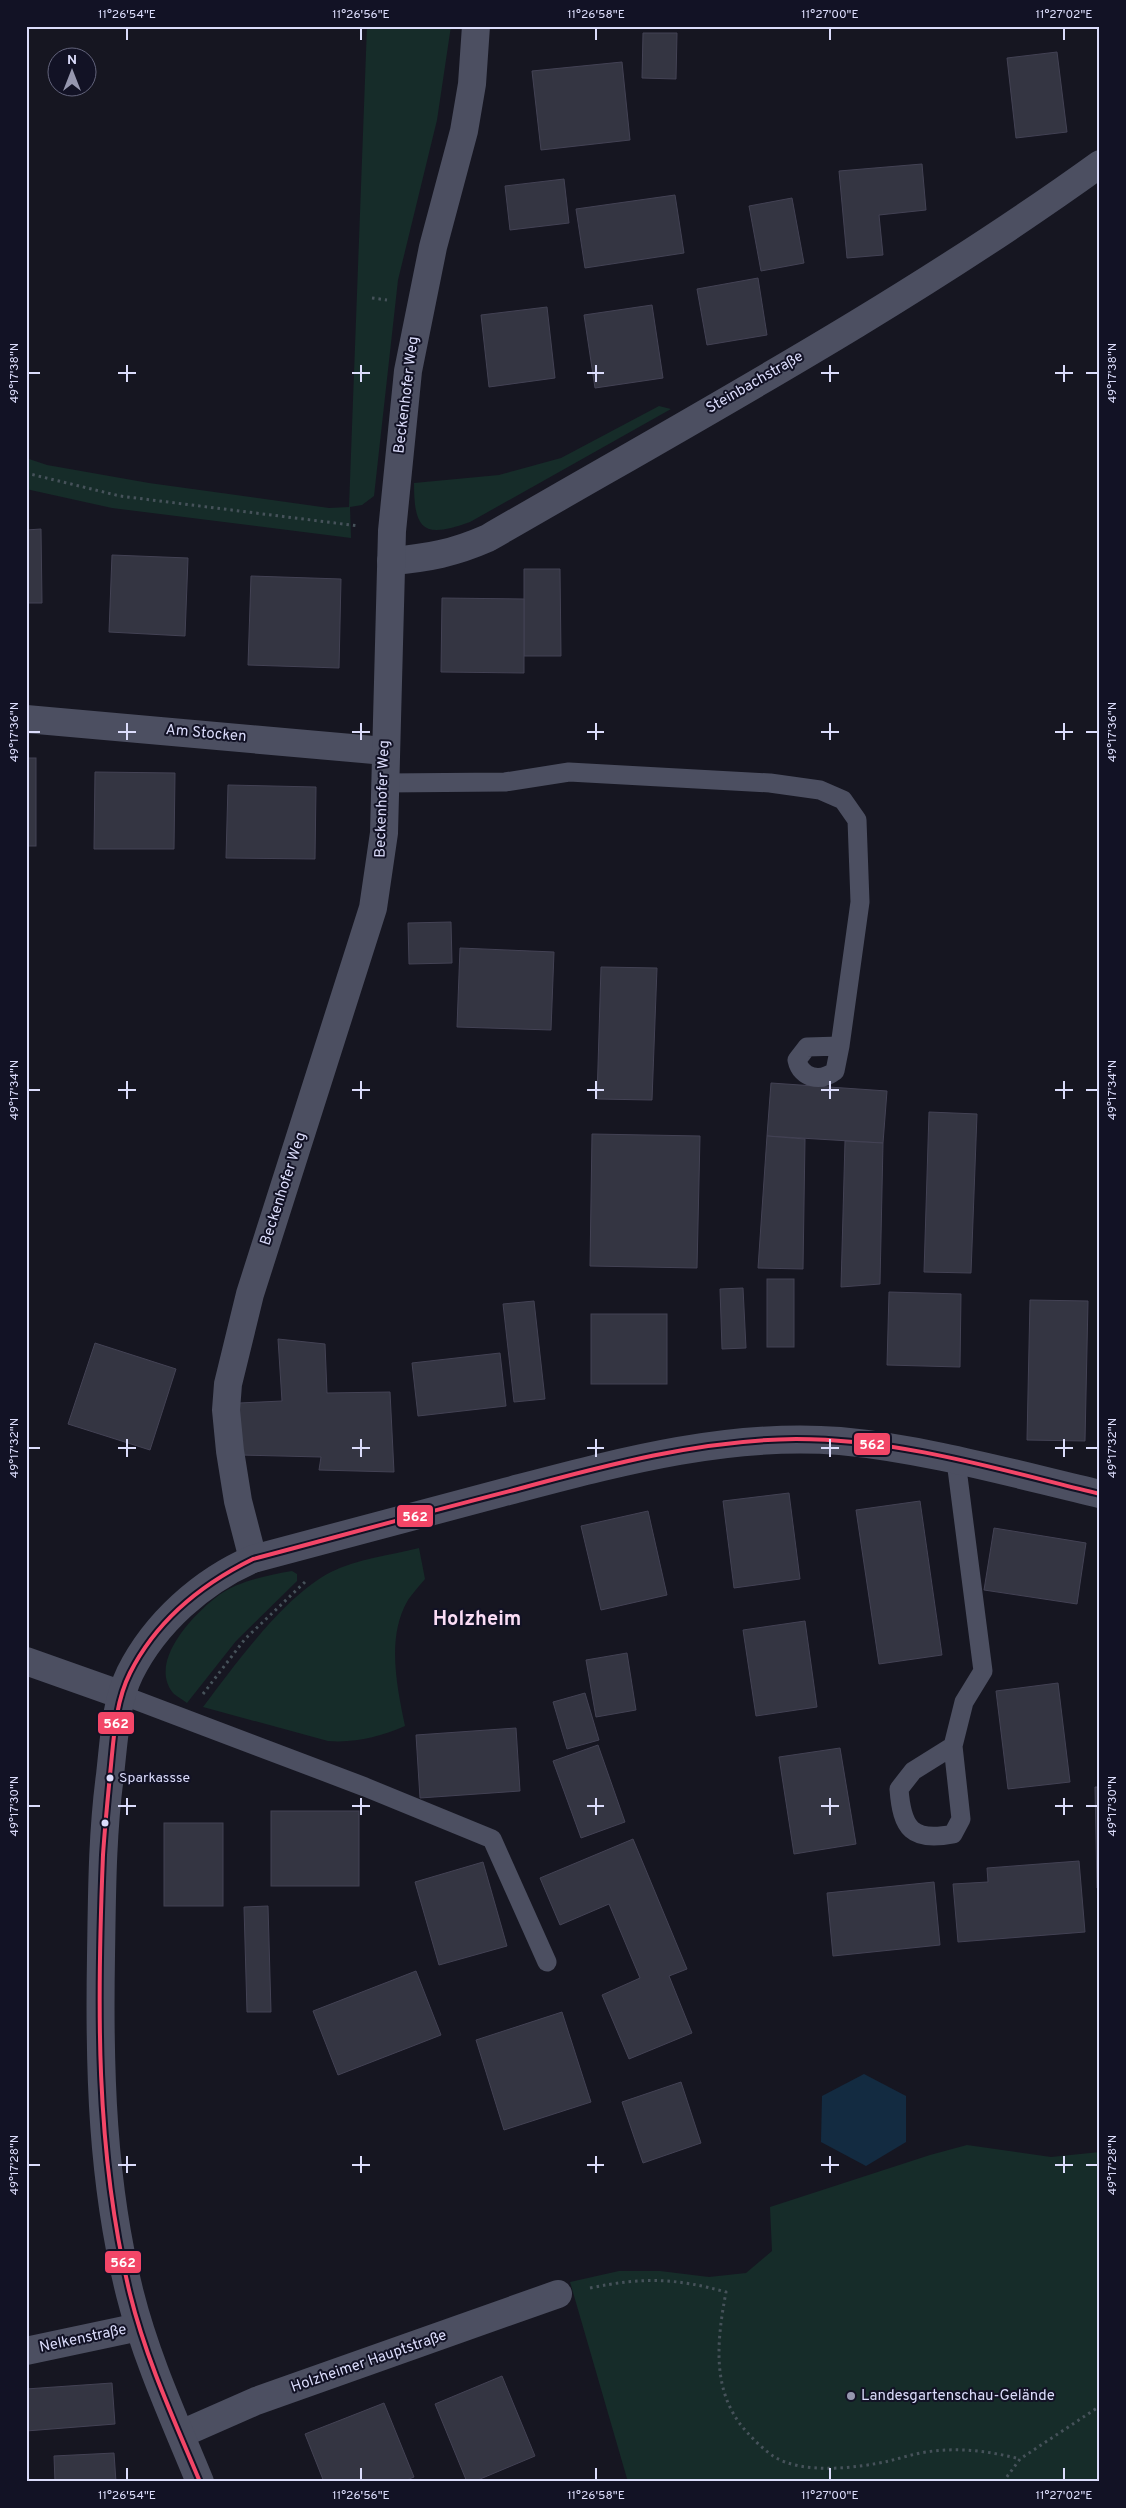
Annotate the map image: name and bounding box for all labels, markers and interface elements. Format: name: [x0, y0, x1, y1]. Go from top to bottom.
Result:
text: 11°26'54"E: [98, 7, 156, 23]
text: 11°26'56"E: [332, 7, 390, 23]
text: 11°26'58"E: [567, 7, 625, 23]
text: 11°27'00"E: [801, 7, 859, 23]
text: 11°27'02"E: [1036, 7, 1093, 23]
north arrow: [48, 48, 98, 98]
text: N: [67, 52, 77, 69]
street label: Beckenhofer Weg: [390, 335, 424, 455]
text: 49°17'38"N: [7, 343, 23, 403]
text: 49°17'38"N: [1105, 343, 1121, 403]
street label: Steinbachstraße: [703, 347, 807, 419]
text: 49°17'36"N: [7, 702, 23, 762]
text: 49°17'36"N: [1105, 702, 1121, 762]
street label: Am Stocken: [165, 721, 247, 747]
street label: Beckenhofer Weg: [371, 740, 395, 858]
text: 49°17'34"N: [7, 1060, 23, 1120]
text: 49°17'34"N: [1105, 1060, 1121, 1120]
street label: Beckenhofer Weg: [257, 1130, 311, 1248]
text: 49°17'32"N: [7, 1418, 23, 1478]
text: 49°17'32"N: [1105, 1418, 1121, 1478]
line badge: 562: [853, 1432, 891, 1456]
text: 562: [859, 1437, 885, 1454]
line badge: 562: [396, 1504, 434, 1528]
text: 562: [402, 1509, 428, 1526]
district label: Holzheim: [433, 1607, 521, 1633]
line badge: 562: [97, 1711, 135, 1735]
text: 562: [103, 1716, 129, 1733]
place label: Sparkassse: [119, 1770, 190, 1787]
marker: Sparkassse: [105, 1773, 115, 1783]
text: 49°17'30"N: [7, 1776, 23, 1836]
text: 49°17'30"N: [1105, 1776, 1121, 1836]
unlabelled marker: [100, 1818, 110, 1828]
text: 49°17'28"N: [7, 2135, 23, 2195]
text: 49°17'28"N: [1105, 2135, 1121, 2195]
line badge: 562: [104, 2250, 142, 2274]
text: 562: [110, 2255, 136, 2272]
street label: Nelkenstraße: [38, 2321, 128, 2357]
street label: Holzheimer Hauptstraße: [289, 2326, 449, 2398]
place label: Landesgartenschau-Gelände: [861, 2387, 1055, 2406]
marker: Landesgartenschau-Gelände: [845, 2390, 857, 2402]
text: 11°26'54"E: [98, 2488, 156, 2504]
text: 11°26'56"E: [332, 2488, 390, 2504]
text: 11°26'58"E: [567, 2488, 625, 2504]
text: 11°27'00"E: [801, 2488, 859, 2504]
text: 11°27'02"E: [1036, 2488, 1093, 2504]

